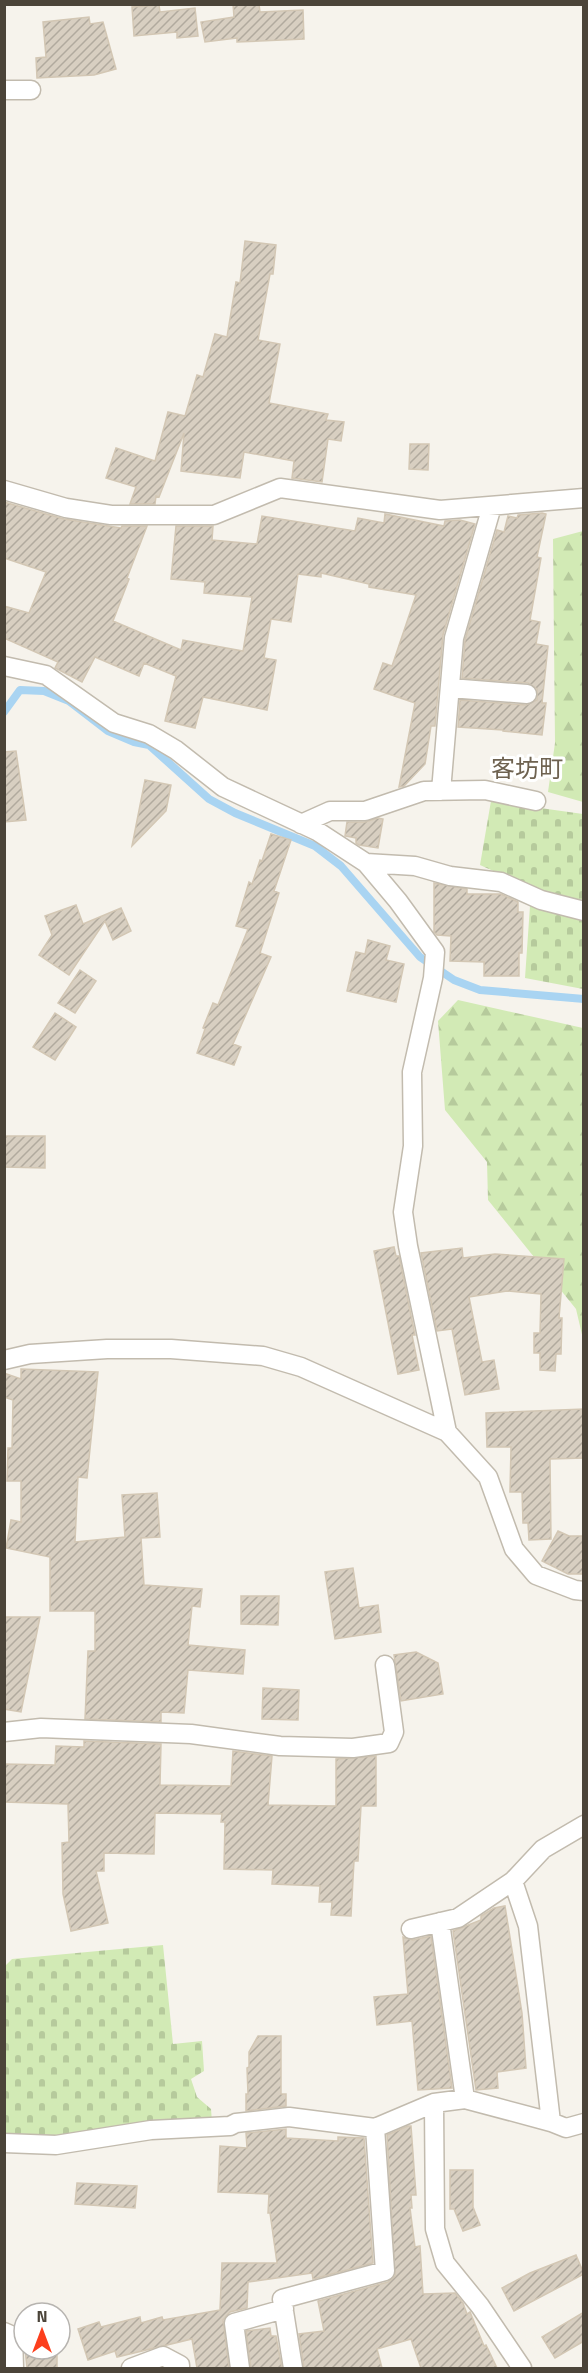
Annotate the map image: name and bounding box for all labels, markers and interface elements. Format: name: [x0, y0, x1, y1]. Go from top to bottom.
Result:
district label: 客坊町: [491, 750, 563, 786]
north arrow: [12, 2301, 72, 2361]
text: N: [36, 2304, 48, 2328]

